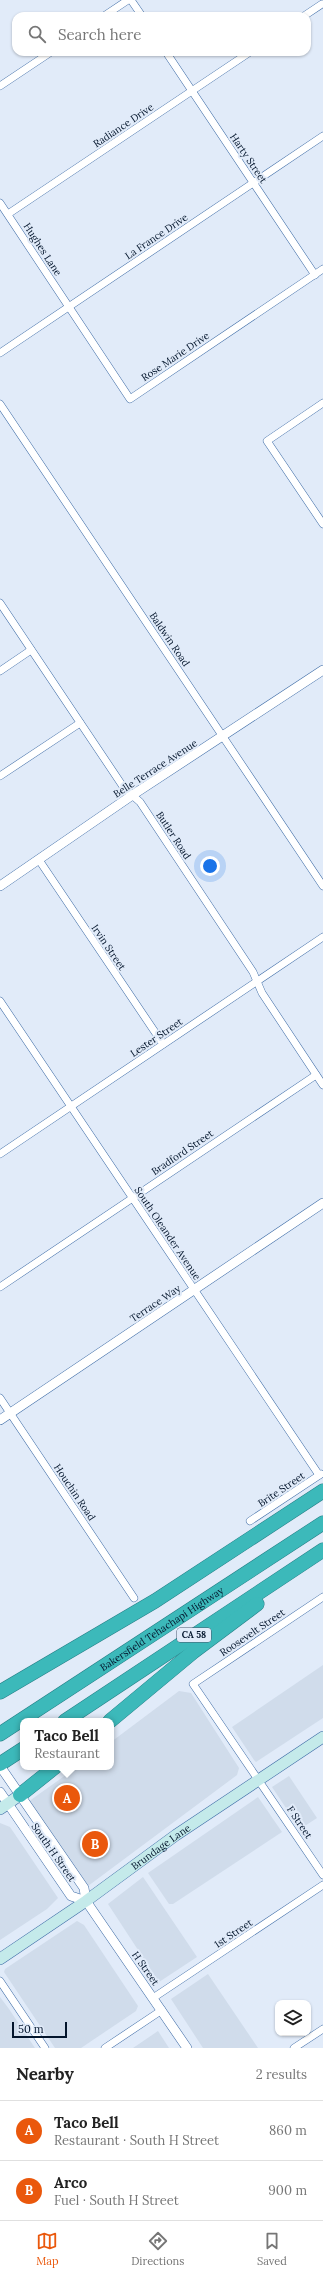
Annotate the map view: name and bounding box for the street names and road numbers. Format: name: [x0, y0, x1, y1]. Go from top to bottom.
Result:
street label: Radiance Drive: [91, 100, 156, 150]
street label: Harty Street: [227, 131, 270, 186]
street label: La France Drive: [122, 210, 191, 262]
street label: Hughes Lane: [21, 220, 65, 279]
street label: Rose Marie Drive: [139, 329, 212, 384]
street label: Baldwin Road: [147, 610, 193, 669]
street label: Belle Terrace Avenue: [111, 736, 200, 800]
street label: Butler Road: [153, 809, 194, 862]
street label: Irvin Street: [88, 922, 129, 973]
street label: Lester Street: [128, 1015, 185, 1060]
street label: Bradford Street: [149, 1127, 216, 1178]
street label: South Oleander Avenue: [132, 1184, 204, 1283]
street label: Terrace Way: [127, 1281, 184, 1325]
street label: Houchin Road: [51, 1462, 98, 1523]
street label: Brite Street: [255, 1469, 307, 1510]
street label: Bakersfield Tehachapi Highway: [98, 1583, 227, 1674]
street label: Roosevelt Street: [217, 1606, 287, 1659]
road number: CA 58: [177, 1628, 211, 1642]
street label: F Street: [284, 1804, 315, 1841]
street label: South H Street: [29, 1820, 79, 1884]
street label: Brundage Lane: [129, 1821, 193, 1873]
street label: 1st Street: [212, 1916, 255, 1951]
street label: H Street: [129, 1949, 162, 1988]

